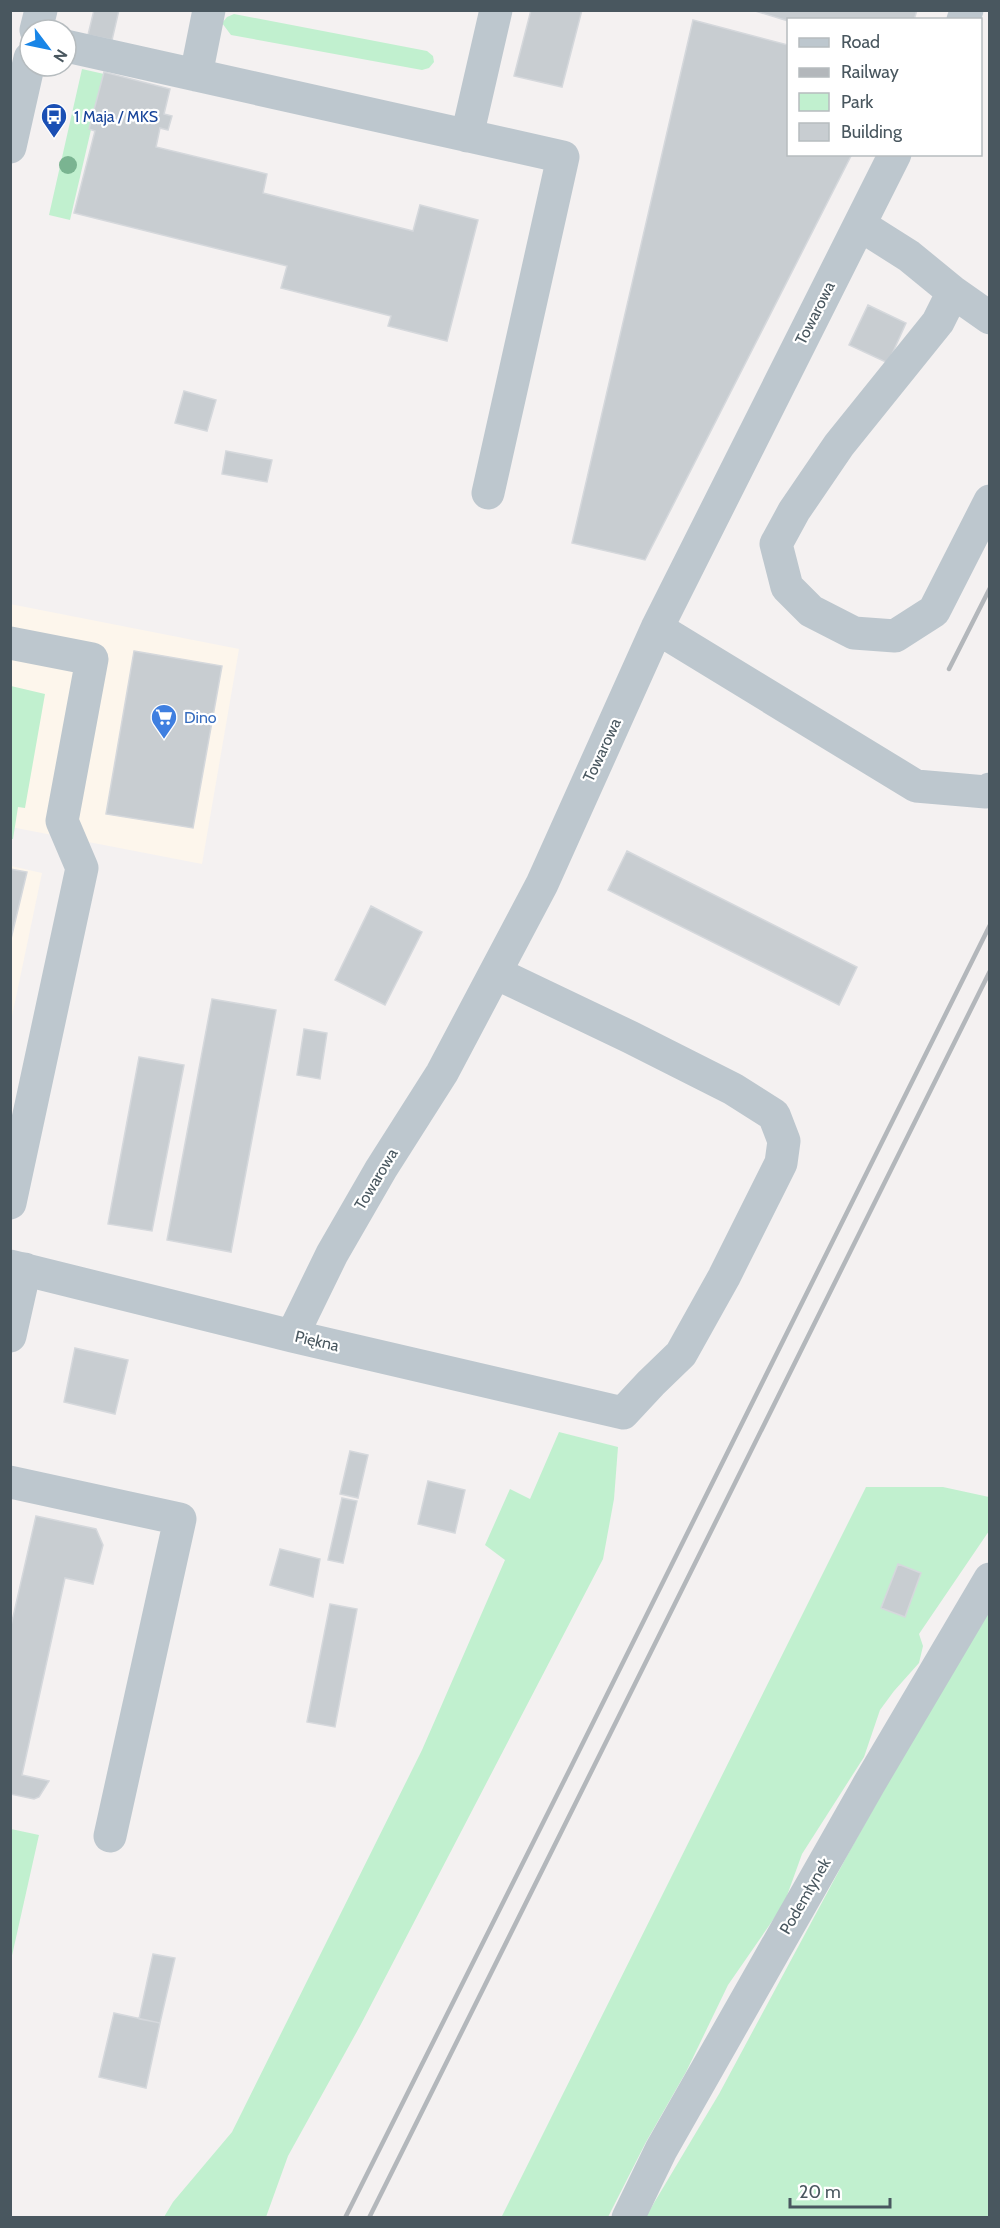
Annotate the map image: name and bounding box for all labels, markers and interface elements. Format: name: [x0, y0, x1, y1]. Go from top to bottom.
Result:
north arrow: [18, 18, 78, 78]
legend: [787, 18, 982, 156]
text: Road: [841, 31, 880, 53]
text: N: [49, 46, 71, 66]
text: Railway: [841, 61, 899, 83]
text: Park: [841, 91, 874, 113]
bus stop icon: 1 Maja / MKS: [39, 101, 69, 139]
place label: 1 Maja / MKS: [74, 107, 158, 126]
text: Building: [841, 121, 903, 143]
street label: Towarowa: [791, 278, 839, 348]
supermarket icon: Dino: [149, 702, 179, 740]
place label: Dino: [184, 708, 217, 727]
street label: Towarowa: [579, 715, 625, 785]
street label: Towarowa: [350, 1145, 402, 1213]
street label: Piękna: [293, 1327, 341, 1355]
street label: Podemłynek: [776, 1854, 835, 1938]
scale bar: [790, 2171, 890, 2209]
text: 20 m: [799, 2181, 841, 2203]

